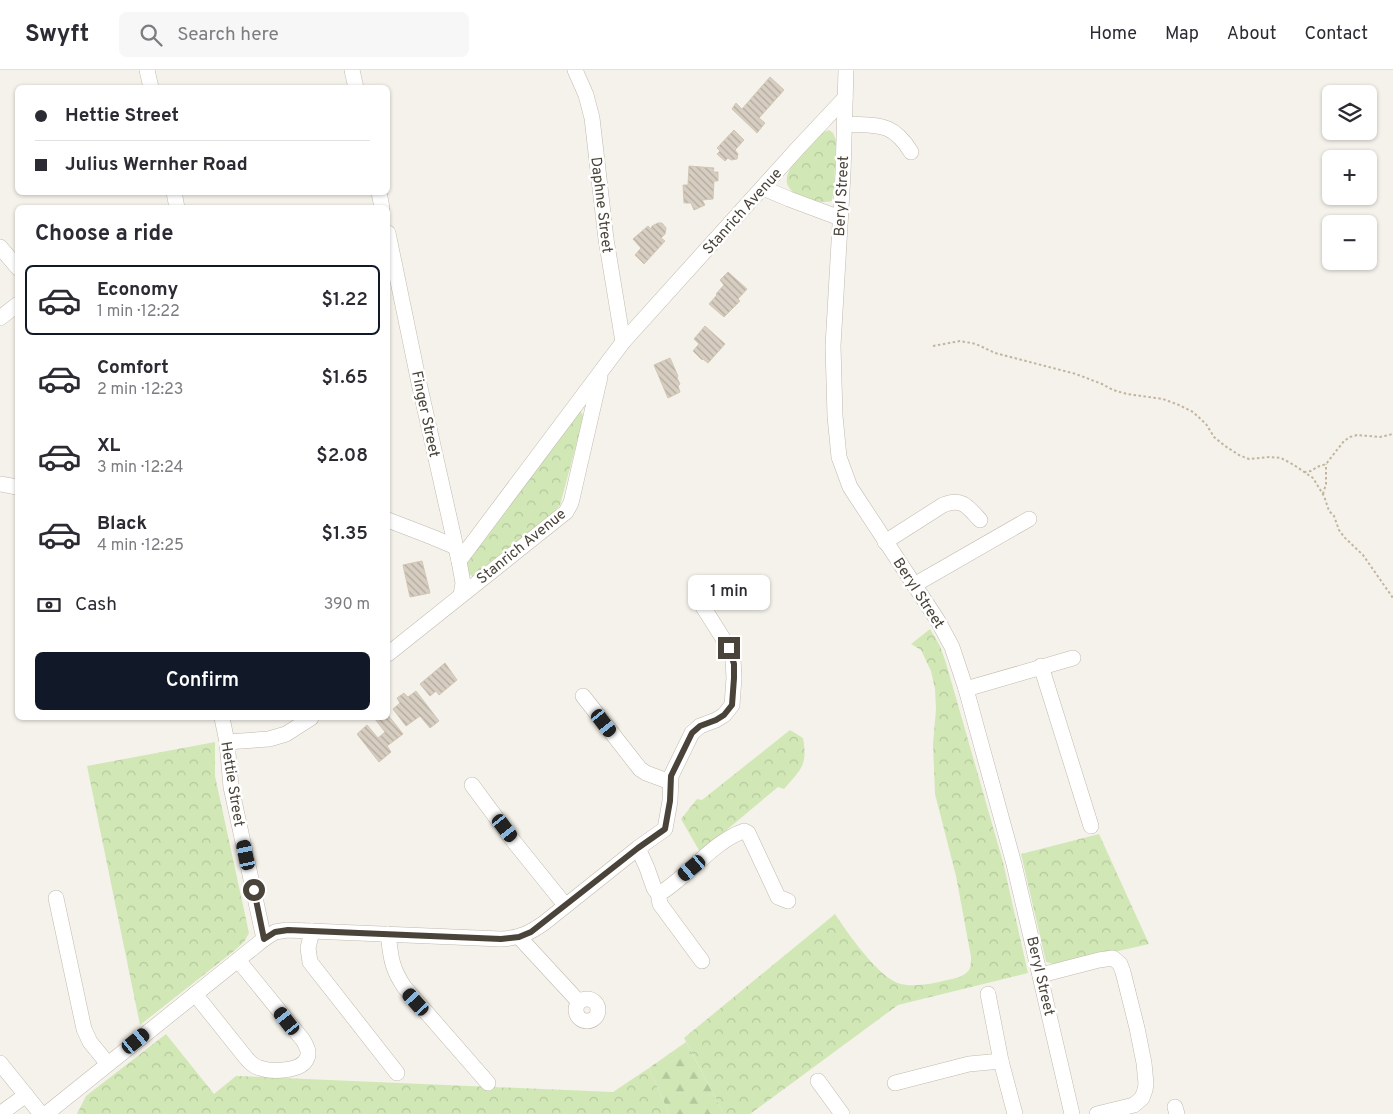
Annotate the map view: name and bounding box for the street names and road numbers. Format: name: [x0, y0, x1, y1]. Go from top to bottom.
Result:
street label: Beryl Street: [831, 155, 854, 237]
street label: Daphne Street: [585, 156, 616, 254]
street label: Stanrich Avenue: [699, 165, 787, 259]
street label: Finger Street: [406, 369, 443, 459]
street label: Stanrich Avenue: [473, 505, 571, 589]
street label: Beryl Street: [888, 555, 948, 633]
street label: Hettie Street: [215, 740, 248, 828]
street label: Beryl Street: [1021, 935, 1058, 1018]

